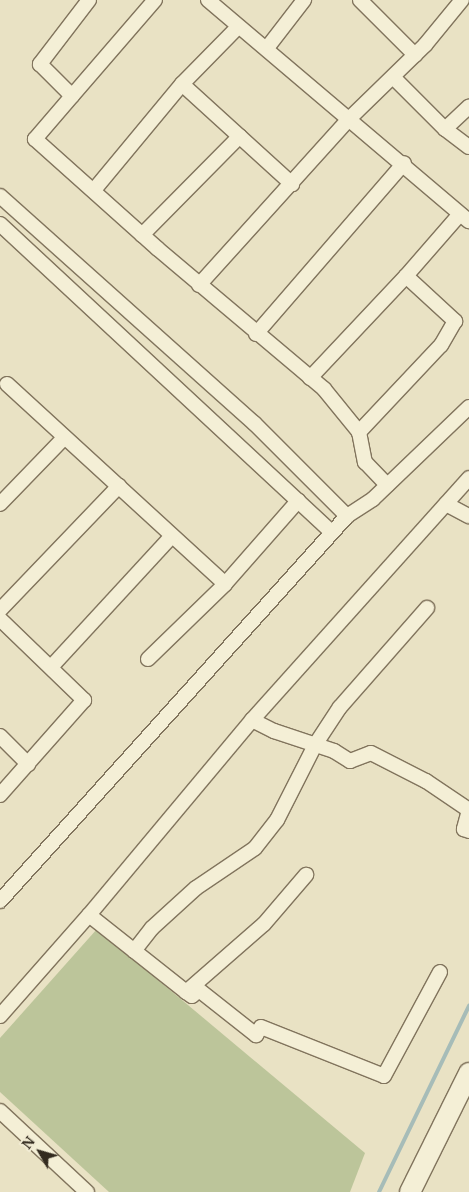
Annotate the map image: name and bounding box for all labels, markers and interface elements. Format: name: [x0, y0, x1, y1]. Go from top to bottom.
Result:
north arrow: [15, 1127, 65, 1177]
text: N: [18, 1133, 39, 1153]

